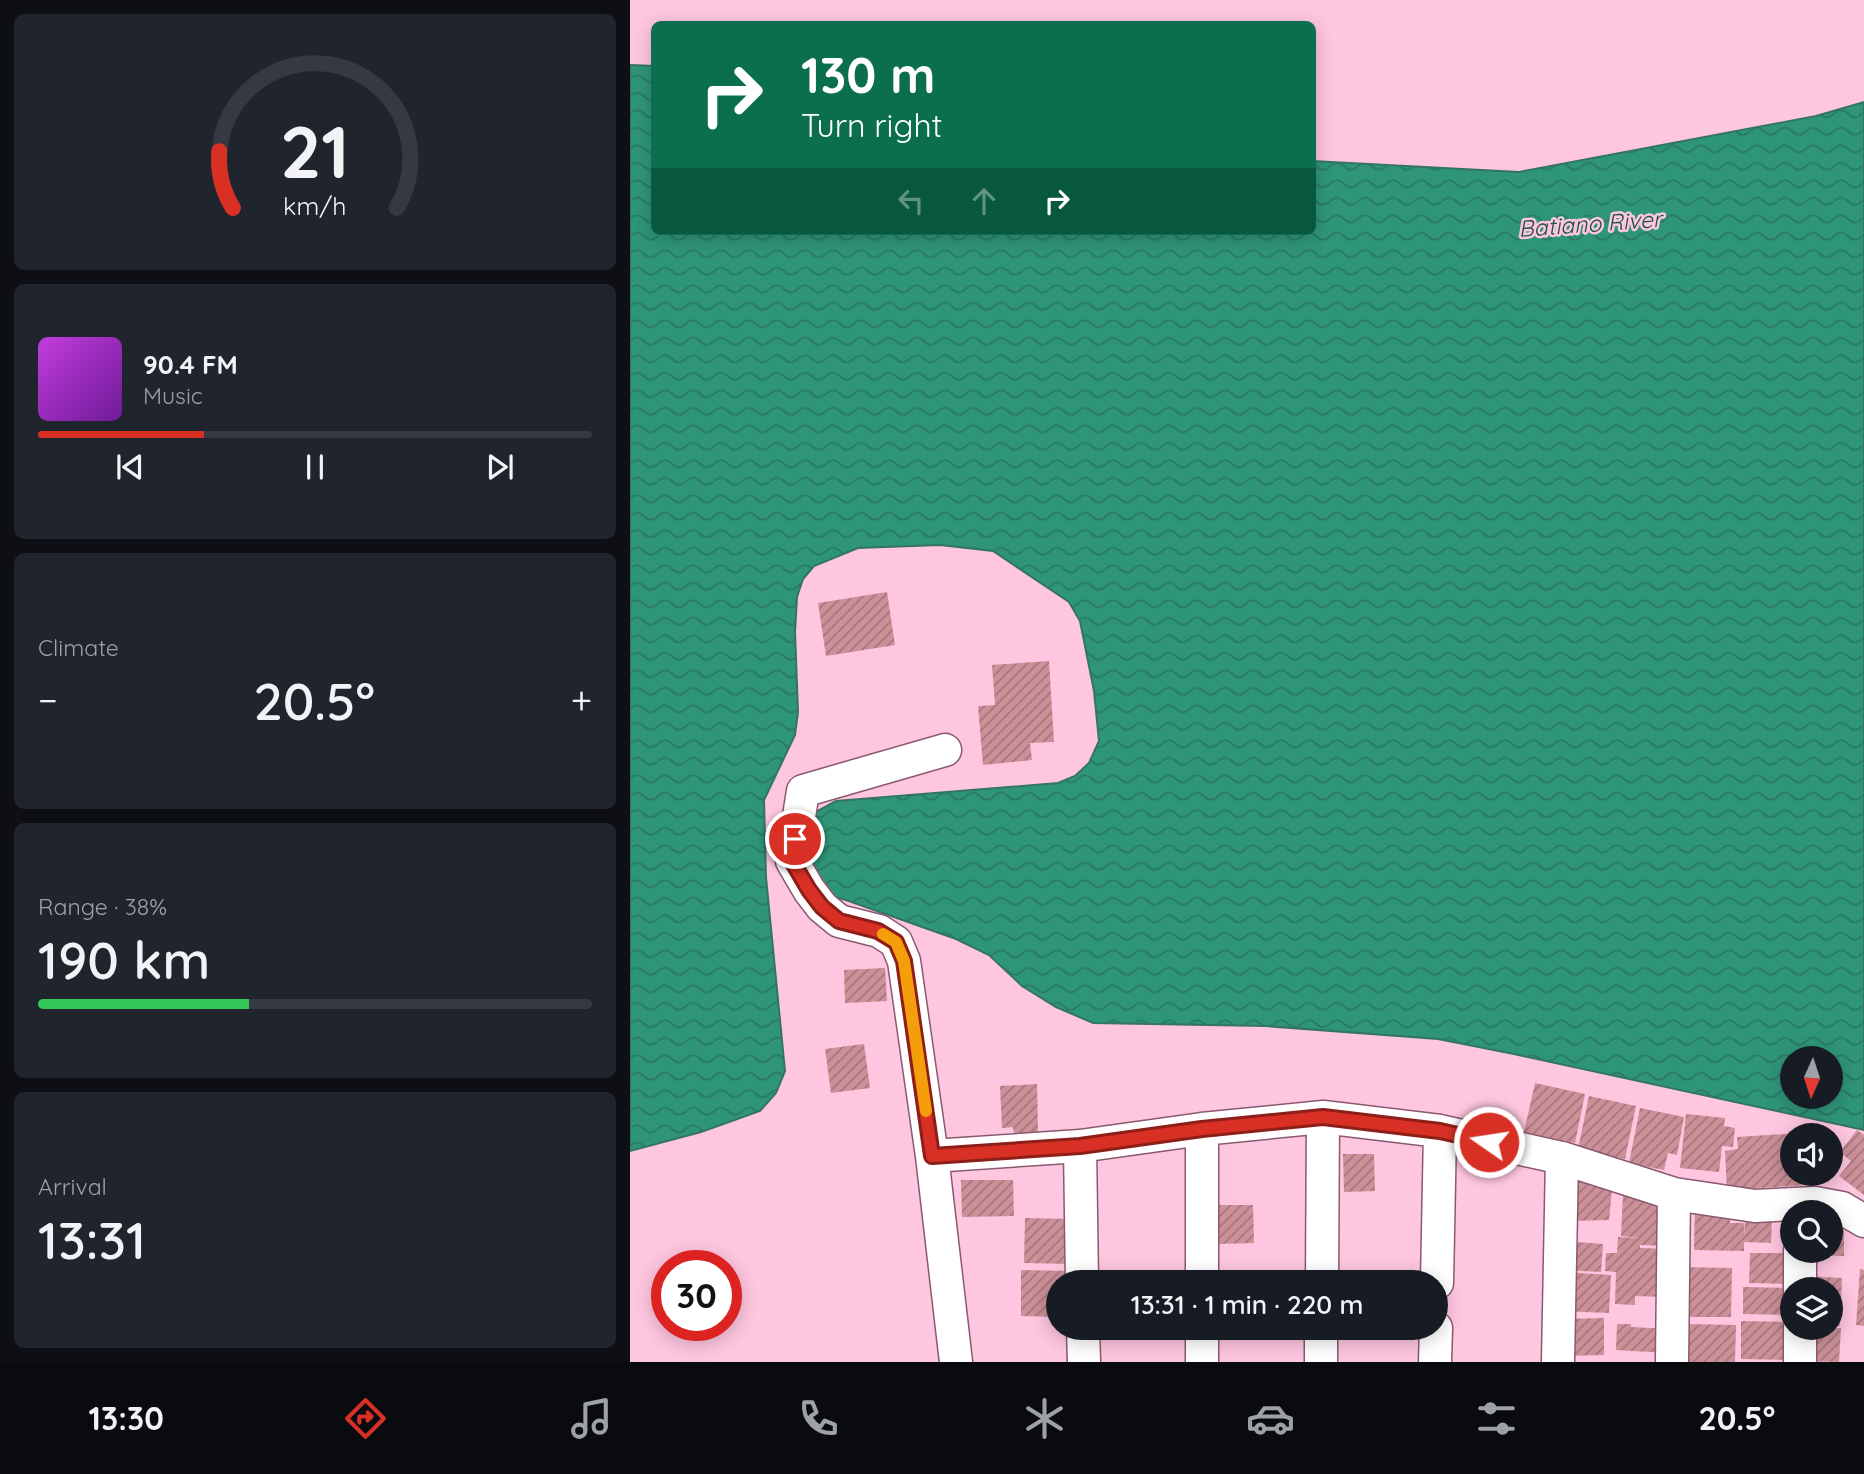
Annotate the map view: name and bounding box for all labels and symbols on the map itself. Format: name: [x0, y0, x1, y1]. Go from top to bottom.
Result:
water label: Batiano River: [1517, 204, 1666, 243]
pin: [765, 809, 825, 869]
north arrow: [1780, 1046, 1843, 1110]
position arrow: [1452, 1105, 1526, 1179]
speed limit sign: 30: [651, 1250, 742, 1341]

